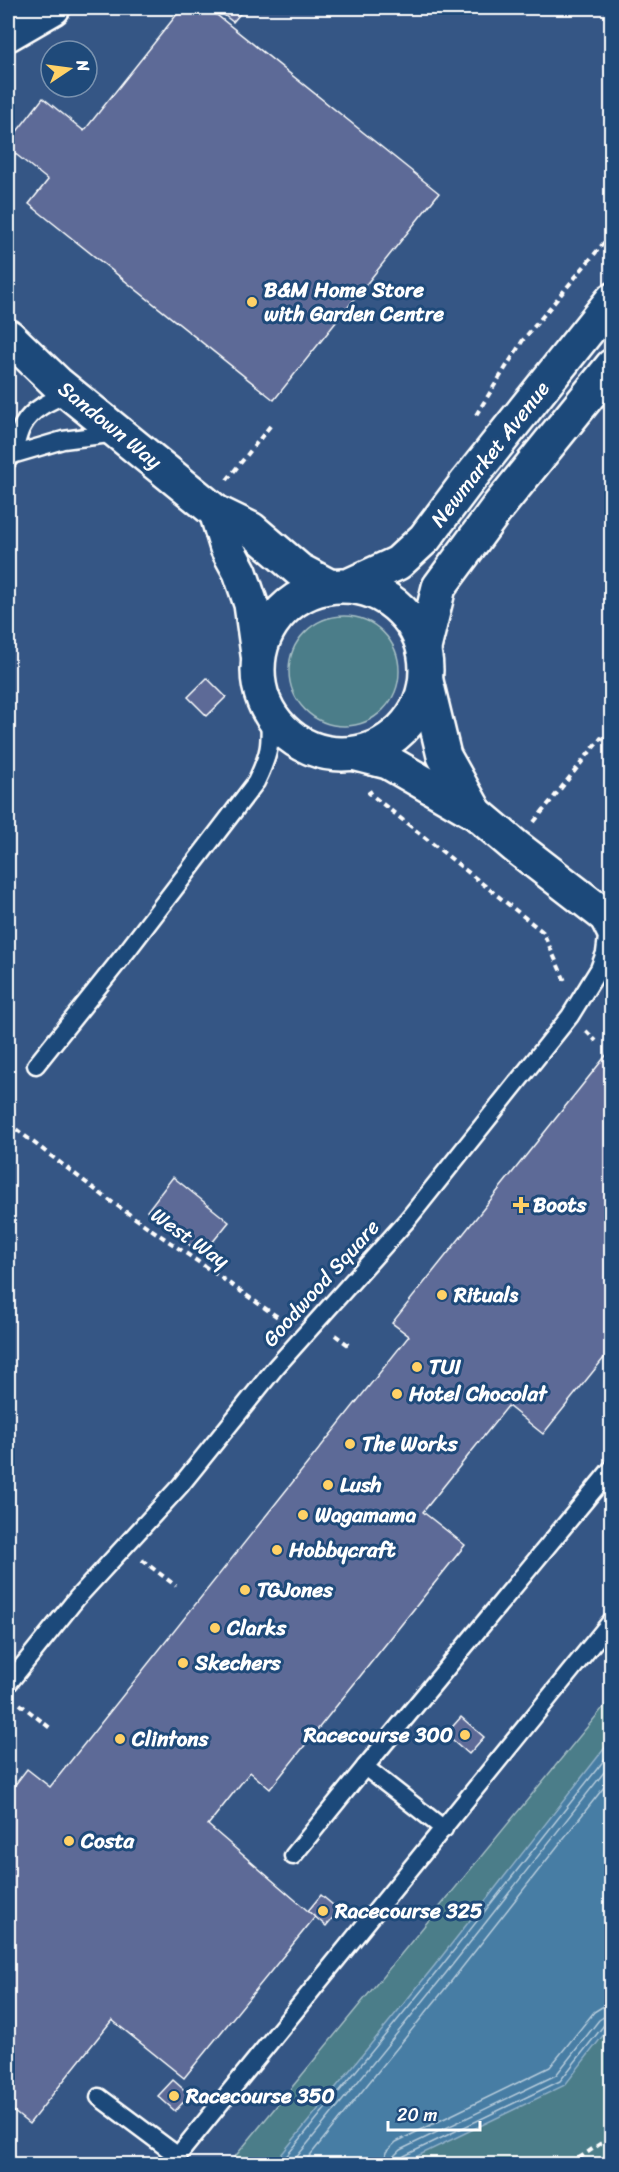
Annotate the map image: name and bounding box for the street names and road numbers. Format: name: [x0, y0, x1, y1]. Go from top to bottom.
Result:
street label: Sandown Way: [49, 371, 171, 479]
street label: Newmarket Avenue: [420, 372, 560, 536]
street label: West Way: [143, 1197, 238, 1279]
street label: Goodwood Square: [253, 1210, 390, 1356]

